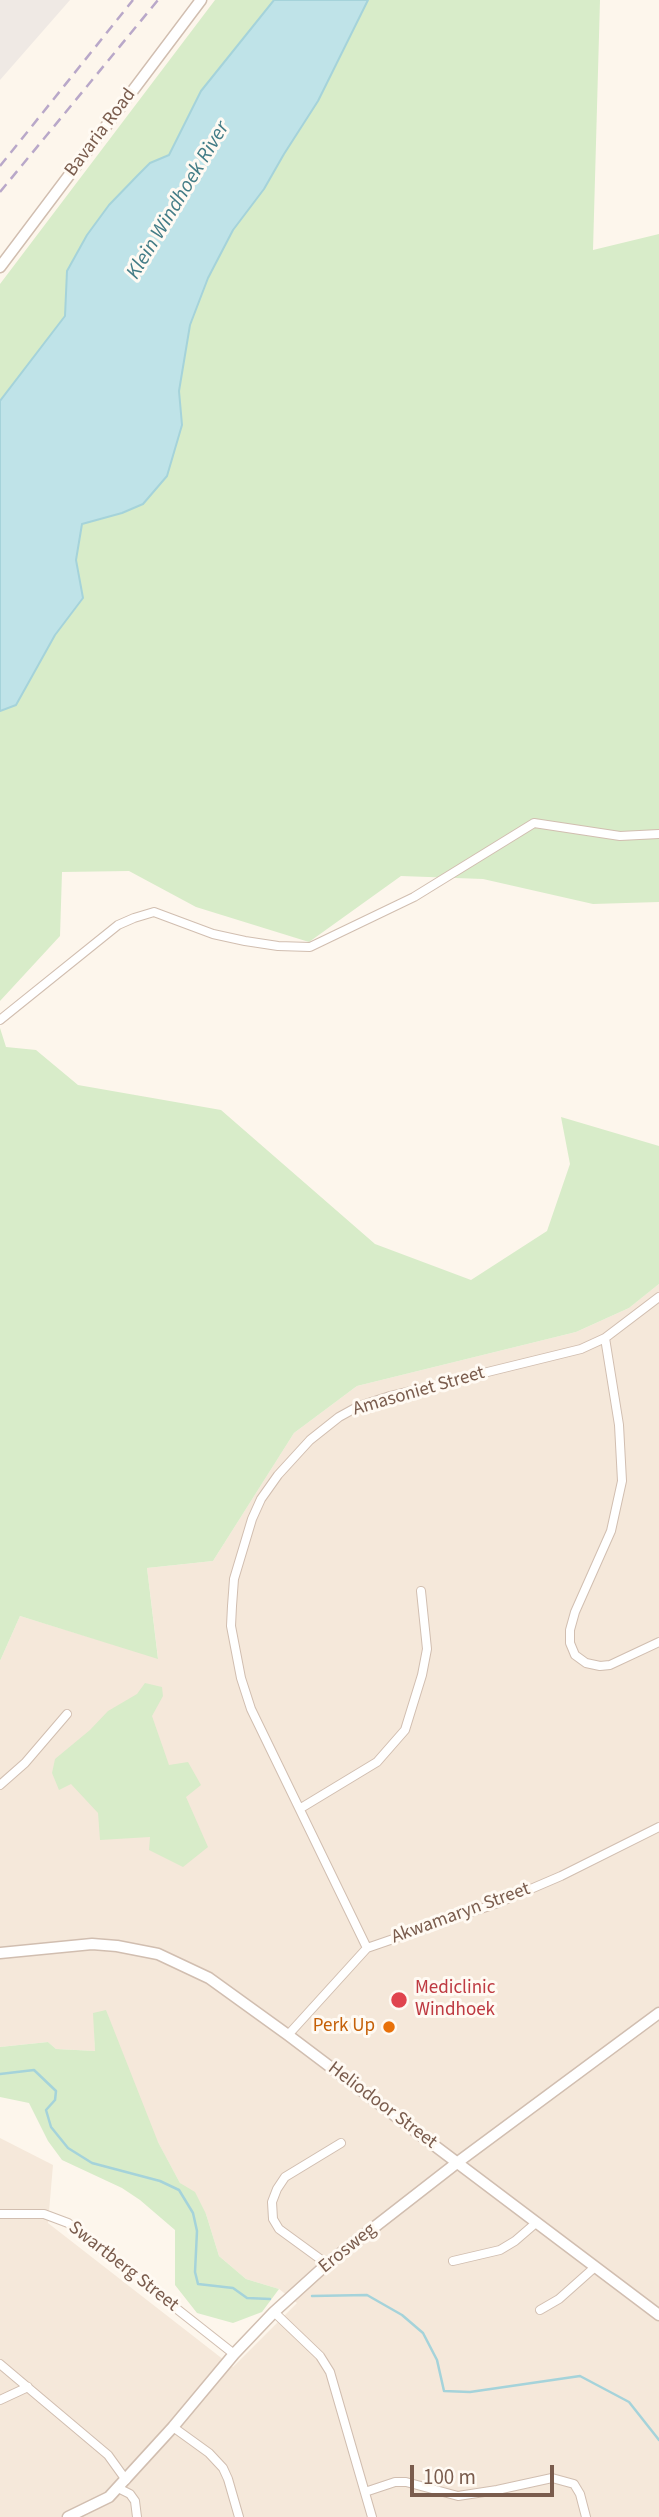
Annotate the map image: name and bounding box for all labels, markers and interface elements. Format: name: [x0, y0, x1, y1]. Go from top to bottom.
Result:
street label: Bavaria Road: [61, 85, 141, 181]
water label: Klein Windhoek River: [122, 118, 236, 284]
street label: Amasoniet Street: [350, 1362, 488, 1422]
street label: Akwamaryn Street: [389, 1878, 533, 1950]
place label: Mediclinic Windhoek: [415, 1978, 495, 2022]
marker: Mediclinic Windhoek: [389, 1990, 409, 2010]
place label: Perk Up: [313, 2016, 375, 2038]
marker: Perk Up: [381, 2019, 397, 2035]
street label: Heliodoor Street: [323, 2058, 441, 2154]
street label: Swartberg Street: [63, 2217, 183, 2317]
street label: Erosweg: [315, 2219, 381, 2279]
scale bar: [414, 2450, 558, 2494]
text: 100 m: [423, 2462, 476, 2492]

